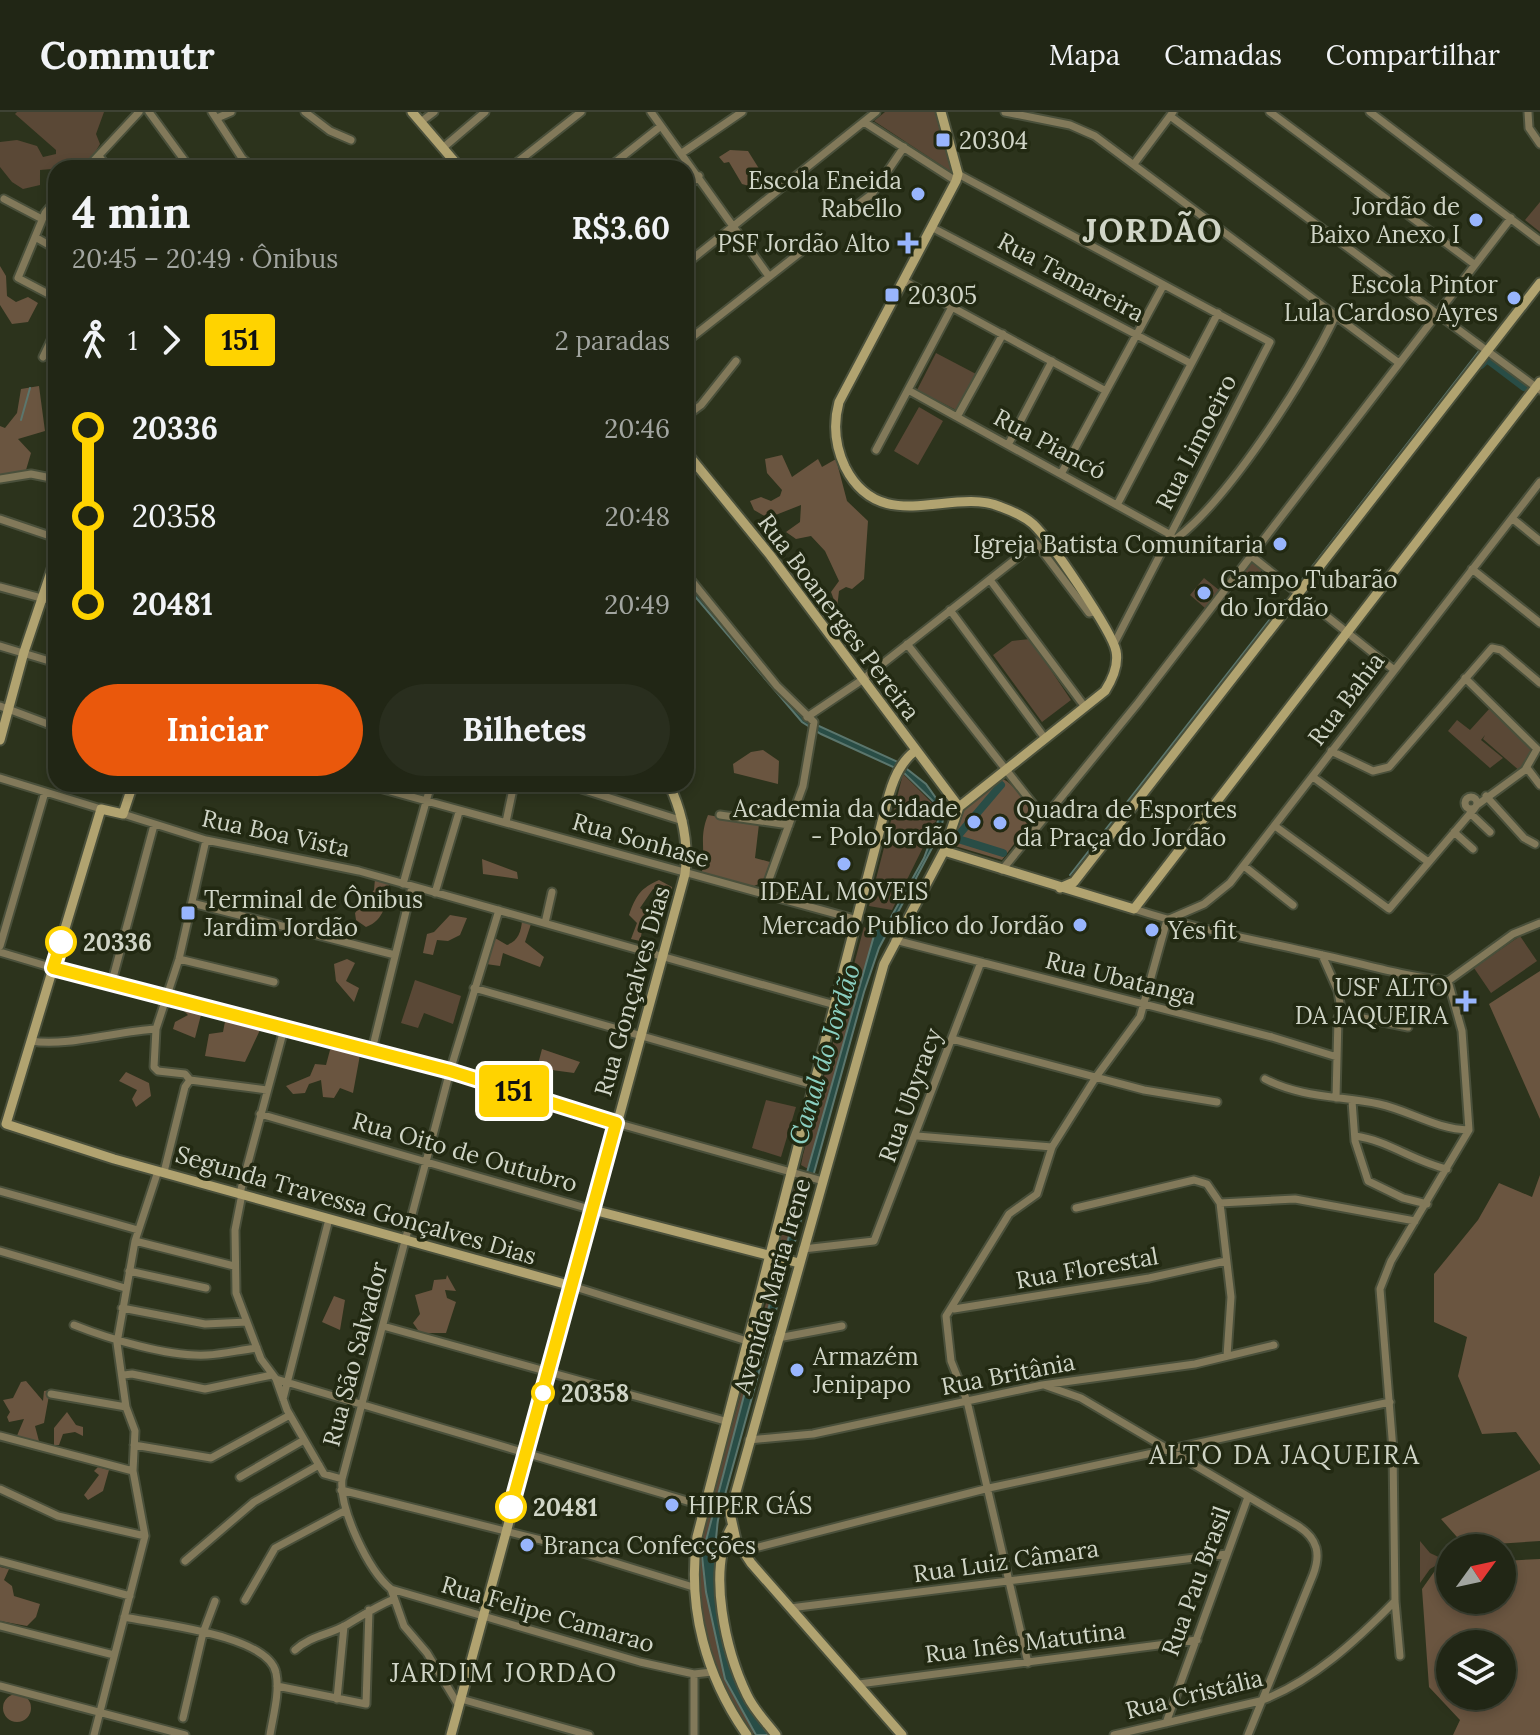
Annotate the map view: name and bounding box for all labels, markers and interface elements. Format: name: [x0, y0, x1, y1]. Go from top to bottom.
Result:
text: Commutr: [40, 31, 215, 79]
text: Mapa: [1049, 37, 1120, 73]
text: Camadas: [1164, 37, 1282, 73]
text: Compartilhar: [1326, 37, 1500, 73]
place label: 20304: [959, 125, 1028, 156]
marker: 20304: [934, 131, 952, 149]
place label: Escola Eneida Rabello: [748, 165, 902, 224]
text: 4 min: [72, 184, 191, 240]
marker: Escola Eneida Rabello: [909, 185, 927, 203]
place label: Jordão de Baixo Anexo I: [1310, 191, 1460, 250]
text: R$3.60: [572, 209, 670, 247]
district label: JORDÃO: [1082, 210, 1224, 251]
marker: Jordão de Baixo Anexo I: [1467, 211, 1485, 229]
street label: Rua Tamareira: [992, 225, 1150, 329]
place label: PSF Jordão Alto: [717, 228, 890, 259]
marker: PSF Jordão Alto: [897, 232, 919, 254]
text: 20:45 – 20:49 · Ônibus: [72, 242, 338, 275]
place label: Escola Pintor Lula Cardoso Ayres: [1284, 269, 1499, 328]
place label: 20305: [908, 280, 977, 311]
marker: 20305: [883, 286, 901, 304]
marker: Escola Pintor Lula Cardoso Ayres: [1505, 289, 1523, 307]
icon: walk: [72, 318, 116, 362]
icon: forward: [149, 318, 193, 362]
text: 151: [221, 322, 259, 358]
text: 1: [128, 324, 137, 357]
text: 2 paradas: [555, 324, 670, 357]
street label: Rua Limoeiro: [1149, 369, 1243, 515]
street label: Rua Piancó: [988, 401, 1112, 487]
text: 20336: [132, 409, 218, 447]
text: 20:46: [604, 412, 670, 445]
text: 20358: [132, 497, 217, 535]
text: 20:48: [605, 500, 670, 533]
street label: Rua Boanerges Pereira: [751, 508, 927, 726]
place label: Igreja Batista Comunitaria: [973, 529, 1264, 560]
marker: Igreja Batista Comunitaria: [1271, 535, 1289, 553]
place label: Campo Tubarão do Jordão: [1220, 564, 1398, 623]
marker: Campo Tubarão do Jordão: [1195, 584, 1213, 602]
text: 20481: [132, 585, 213, 623]
text: 20:49: [604, 588, 670, 621]
street label: Rua Bahia: [1301, 646, 1391, 752]
button: Iniciar: [72, 684, 363, 776]
button: Bilhetes: [379, 684, 670, 776]
place label: Academia da Cidade - Polo Jordão: [732, 793, 958, 852]
place label: Quadra de Esportes da Praça do Jordão: [1016, 794, 1237, 853]
street label: Rua Boa Vista: [199, 802, 353, 864]
street label: Rua Sonhase: [569, 806, 713, 874]
marker: Academia da Cidade - Polo Jordão: [965, 813, 983, 831]
marker: Quadra de Esportes da Praça do Jordão: [991, 814, 1009, 832]
marker: IDEAL MOVEIS: [835, 855, 853, 873]
place label: IDEAL MOVEIS: [760, 876, 928, 907]
street label: Rua Gonçalves Dias: [587, 882, 677, 1100]
place label: Terminal de Ônibus Jardim Jordão: [203, 884, 423, 943]
marker: Terminal de Ônibus Jardim Jordão: [179, 904, 197, 922]
place label: Mercado Publico do Jordão: [761, 910, 1064, 941]
place label: Yes fit: [1167, 915, 1238, 946]
marker: Mercado Publico do Jordão: [1071, 916, 1089, 934]
marker: Yes fit: [1143, 921, 1161, 939]
marker: 20336: [46, 927, 76, 957]
place label: 20336: [83, 927, 152, 958]
street label: Rua Ubatanga: [1042, 944, 1200, 1012]
water label: Canal do Jordão: [781, 959, 867, 1149]
place label: USF ALTO DA JAQUEIRA: [1295, 972, 1449, 1031]
marker: USF ALTO DA JAQUEIRA: [1455, 990, 1477, 1012]
street label: Rua Ubyracy: [871, 1023, 949, 1166]
line badge: 151: [468, 1065, 560, 1117]
text: 151: [495, 1073, 533, 1109]
street label: Rua Oito de Outubro: [349, 1105, 581, 1199]
street label: Segunda Travessa Gonçalves Dias: [172, 1139, 540, 1271]
street label: Avenida Maria Irene: [726, 1175, 818, 1398]
street label: Rua Florestal: [1013, 1240, 1161, 1296]
street label: Rua São Salvador: [315, 1258, 395, 1450]
place label: Armazém Jenipapo: [812, 1341, 919, 1400]
street label: Rua Britânia: [938, 1346, 1078, 1402]
marker: Armazém Jenipapo: [788, 1361, 806, 1379]
place label: 20358: [561, 1378, 629, 1409]
marker: 20358: [532, 1382, 554, 1404]
district label: ALTO DA JAQUEIRA: [1148, 1438, 1421, 1471]
place label: HIPER GÁS: [688, 1490, 812, 1521]
marker: 20481: [496, 1492, 526, 1522]
place label: 20481: [533, 1492, 598, 1523]
marker: HIPER GÁS: [663, 1496, 681, 1514]
street label: Rua Pau Brasil: [1155, 1502, 1237, 1660]
place label: Branca Confecções: [543, 1530, 756, 1561]
street label: Rua Luiz Câmara: [911, 1533, 1101, 1589]
north arrow: [1436, 1534, 1516, 1614]
map controls: [1436, 1534, 1516, 1710]
marker: Branca Confecções: [518, 1536, 536, 1554]
street label: Rua Felipe Camarao: [438, 1569, 658, 1659]
street label: Rua Inês Matutina: [923, 1614, 1127, 1670]
button: layers: [1436, 1630, 1516, 1710]
district label: JARDIM JORDAO: [389, 1656, 618, 1689]
street label: Rua Cristália: [1122, 1662, 1266, 1726]

